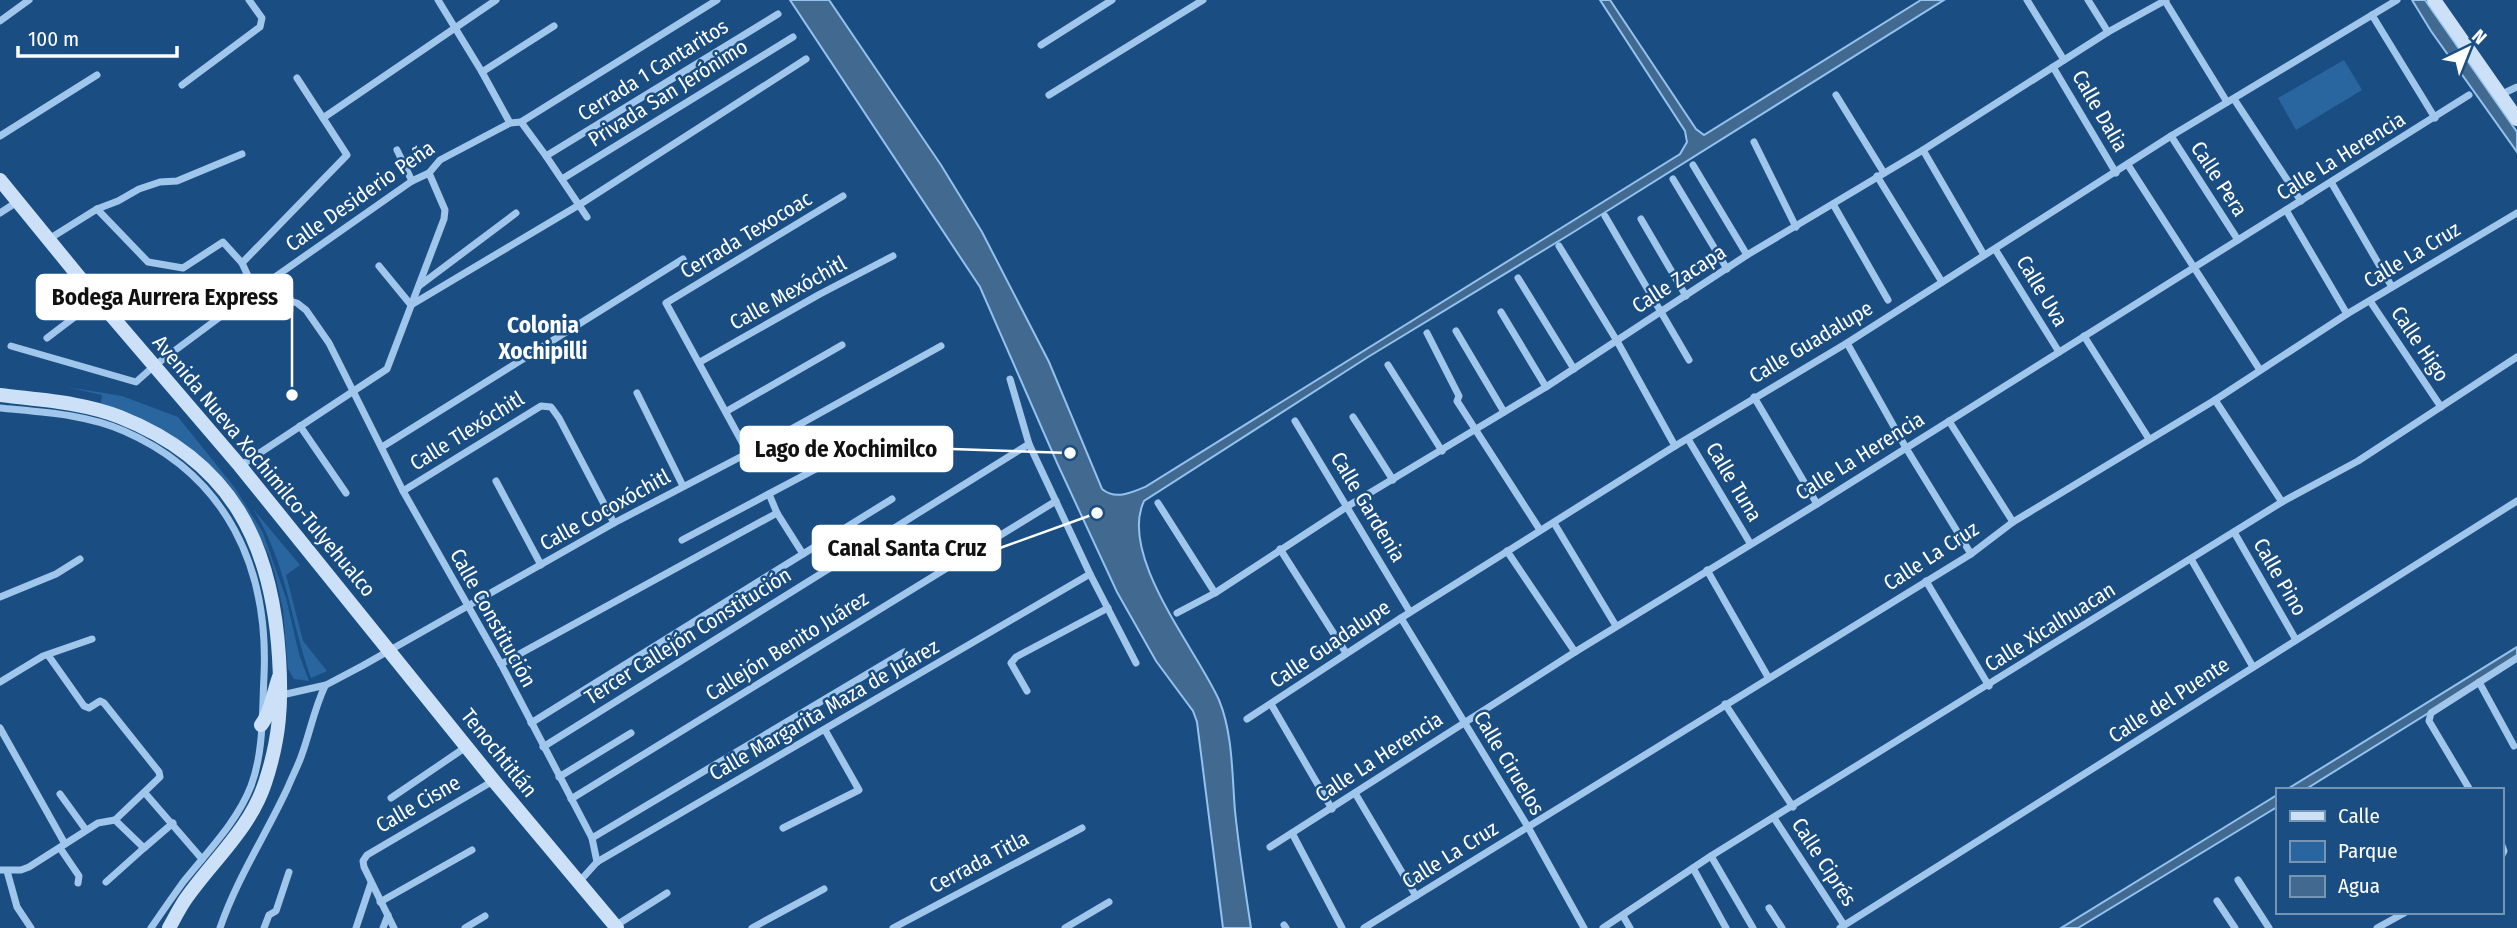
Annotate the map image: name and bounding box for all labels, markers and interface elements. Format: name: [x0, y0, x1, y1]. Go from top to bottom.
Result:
street label: Cerrada 1 Cantaritos: [573, 13, 733, 127]
scale bar: [18, 14, 177, 58]
north arrow: [2433, 14, 2503, 84]
text: N: [2467, 25, 2491, 49]
text: 100 m: [28, 26, 79, 52]
street label: Privada San Jerónimo: [583, 33, 753, 153]
street label: Calle Dalia: [2066, 66, 2134, 156]
street label: Calle La Herencia: [2272, 106, 2410, 206]
street label: Calle Desiderio Peña: [280, 135, 440, 257]
street label: Calle Pera: [2185, 136, 2253, 222]
street label: Cerrada Texocoac: [675, 185, 817, 284]
street label: Calle La Cruz: [2359, 216, 2465, 294]
street label: Calle Zacapa: [1627, 239, 1731, 319]
street label: Calle Mexóchitl: [725, 250, 851, 336]
street label: Calle Uva: [2011, 251, 2073, 331]
callout: Bodega Aurrera Express: [37, 275, 292, 319]
text: Bodega Aurrera Express: [52, 283, 278, 311]
street label: Calle Guadalupe: [1744, 295, 1878, 389]
street label: Calle Higo: [2385, 301, 2455, 387]
district label: Colonia Xochipilli: [497, 311, 588, 365]
street label: Avenida Nueva Xochimilco-Tulyehualco: [147, 330, 381, 602]
street label: Calle Tlexóchitl: [405, 385, 529, 476]
street label: Calle La Herencia: [1791, 406, 1929, 506]
callout: Lago de Xochimilco: [741, 427, 952, 471]
text: Lago de Xochimilco: [755, 435, 937, 463]
street label: Calle Tuna: [1700, 438, 1768, 526]
street label: Calle Gardenia: [1325, 447, 1411, 567]
street label: Calle Cocoxóchitl: [535, 463, 675, 557]
street label: Calle La Cruz: [1879, 516, 1983, 596]
callout: Canal Santa Cruz: [813, 526, 1000, 570]
text: Canal Santa Cruz: [828, 534, 987, 562]
street label: Calle Pino: [2247, 534, 2313, 620]
street label: Calle Constitución: [444, 544, 542, 692]
street label: Tercer Callejón Constitución: [580, 562, 796, 710]
street label: Calle Xicalhuacan: [1980, 576, 2120, 678]
street label: Callejón Benito Juárez: [701, 585, 873, 707]
street label: Calle Guadalupe: [1265, 594, 1395, 694]
street label: Calle Margarita Maza de Juárez: [705, 634, 943, 786]
street label: Calle del Puente: [2104, 651, 2234, 749]
street label: Tenochtitlán: [455, 703, 543, 803]
street label: Calle La Herencia: [1310, 706, 1448, 808]
street label: Calle Ciruelos: [1468, 706, 1550, 820]
street label: Calle Cisne: [371, 769, 465, 839]
legend: [2276, 788, 2503, 914]
text: Calle: [2338, 803, 2380, 829]
street label: Calle Ciprés: [1786, 813, 1862, 911]
street label: Calle La Cruz: [1397, 815, 1503, 895]
street label: Cerrada Titla: [925, 825, 1033, 899]
text: Parque: [2338, 838, 2398, 864]
text: Agua: [2338, 873, 2380, 899]

